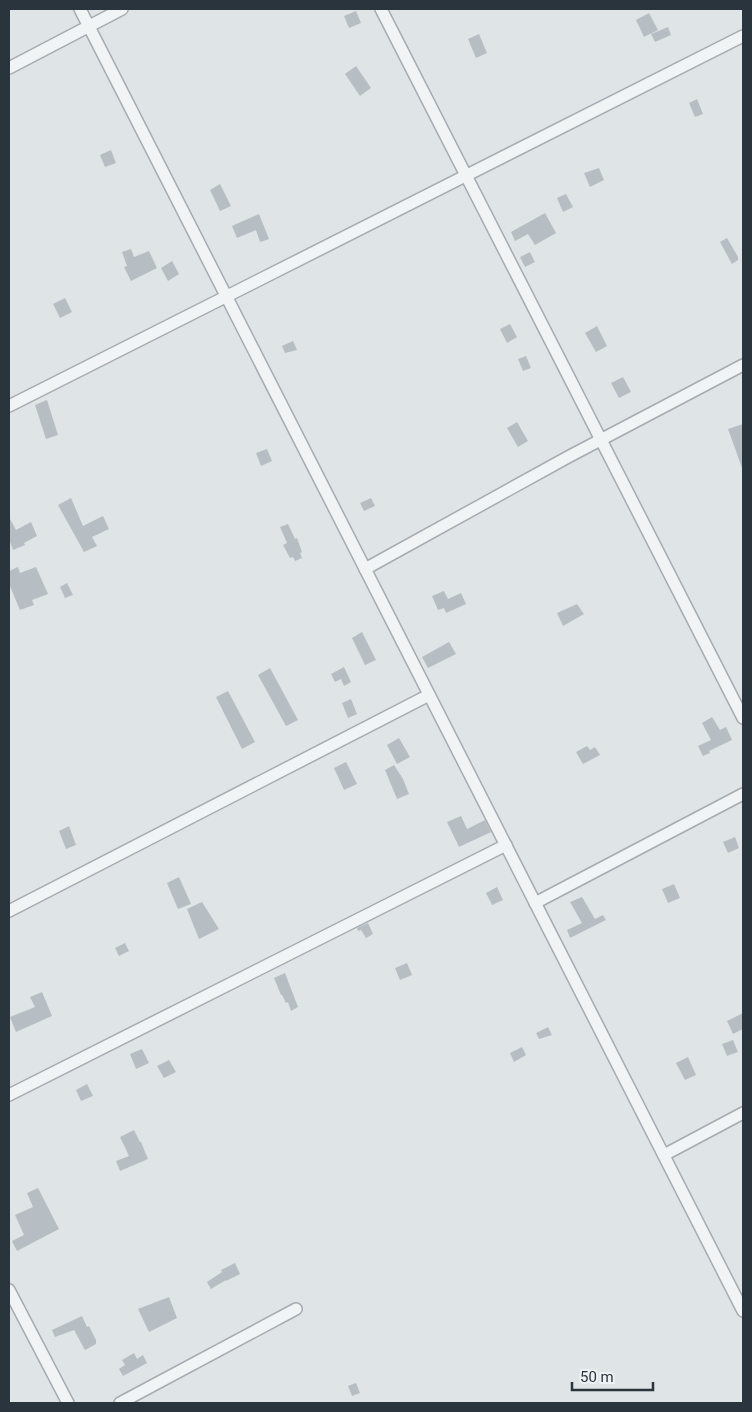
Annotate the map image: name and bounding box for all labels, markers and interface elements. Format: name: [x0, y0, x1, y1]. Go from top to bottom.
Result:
scale bar: [572, 1360, 653, 1392]
text: 50 m: [580, 1368, 614, 1386]

